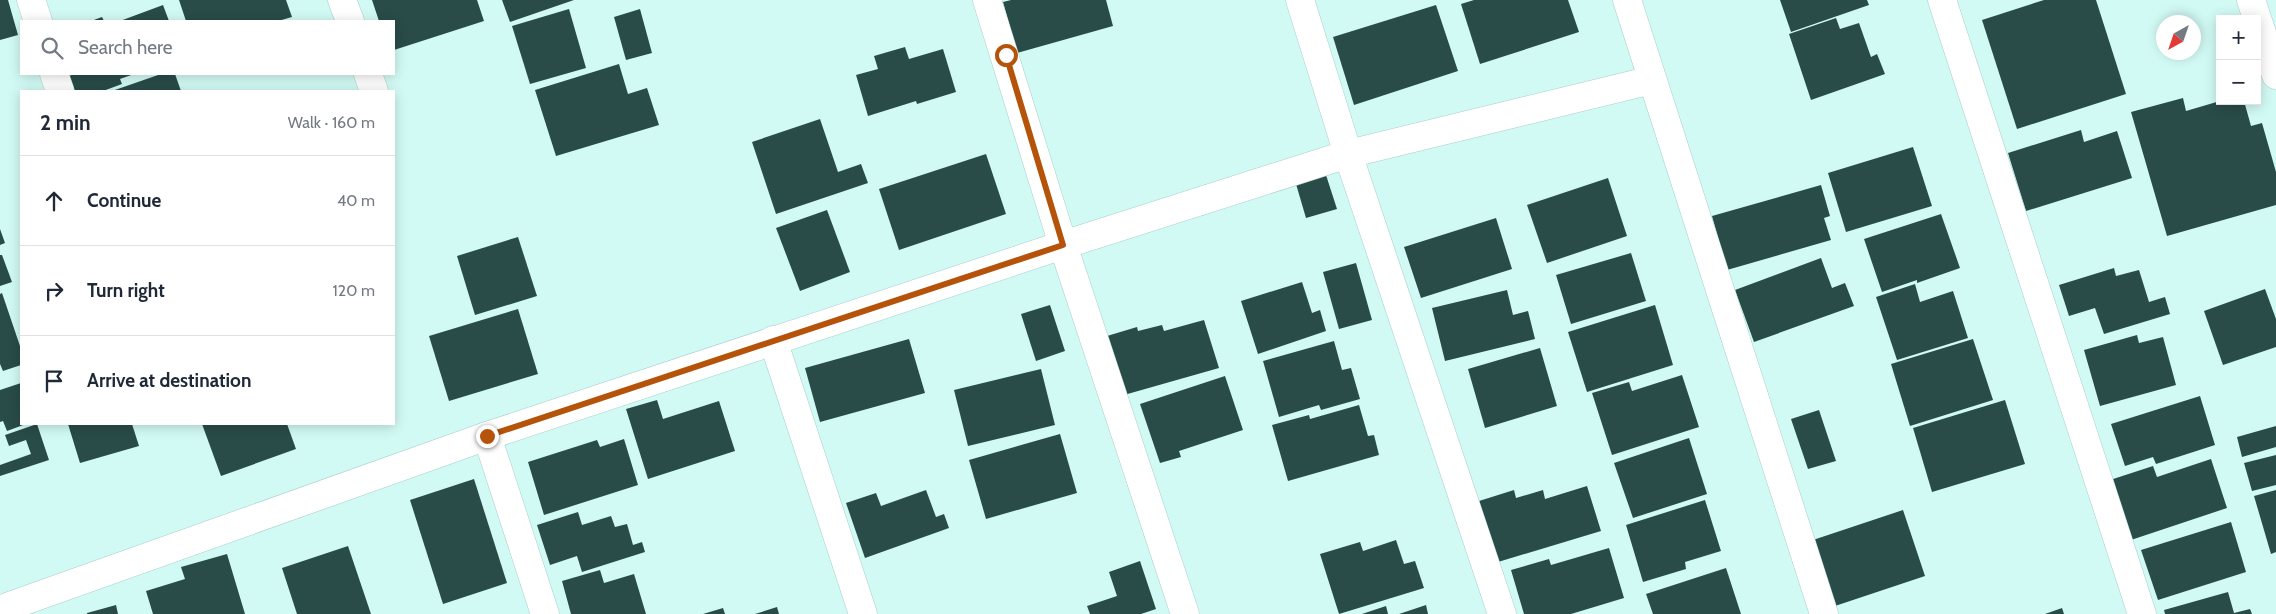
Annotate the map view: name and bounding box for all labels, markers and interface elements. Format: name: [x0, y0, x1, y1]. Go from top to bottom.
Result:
north arrow: [2156, 15, 2201, 60]
map controls: [2216, 15, 2261, 105]
button: +: [2216, 15, 2261, 60]
search box: [20, 20, 395, 75]
icon: search: [38, 34, 66, 62]
text: Search here: [78, 36, 172, 59]
route start: [995, 44, 1018, 67]
button: −: [2216, 60, 2261, 105]
text: 2 min: [40, 110, 91, 135]
text: Walk · 160 m: [288, 113, 375, 132]
icon: ahead: [40, 187, 68, 215]
text: Continue: [87, 189, 161, 212]
text: 40 m: [337, 191, 375, 210]
icon: right: [40, 277, 68, 305]
text: Turn right: [87, 279, 165, 302]
text: 120 m: [333, 281, 375, 300]
icon: arrive: [40, 367, 68, 395]
text: Arrive at destination: [87, 369, 251, 392]
route end: [476, 425, 499, 448]

